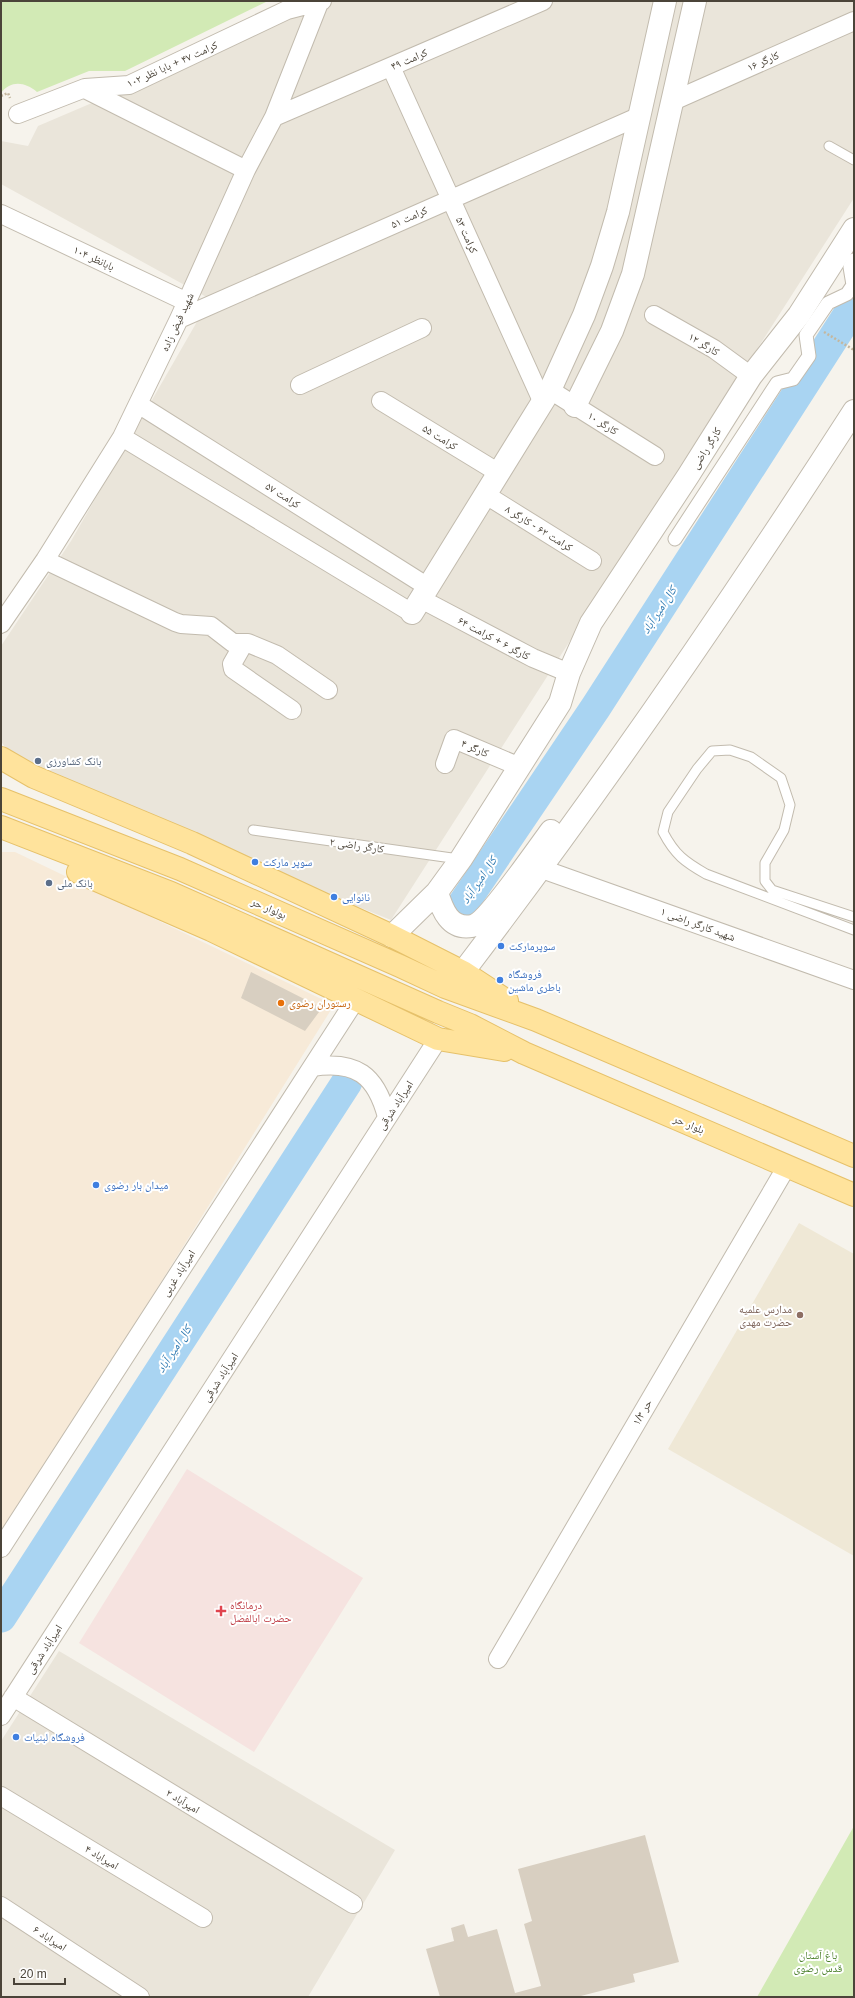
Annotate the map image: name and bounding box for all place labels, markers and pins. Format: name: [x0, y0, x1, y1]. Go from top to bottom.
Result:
place label: بانک کشاورزی: [46, 755, 102, 768]
marker: بانک کشاورزی: [33, 756, 43, 766]
place label: سوپر مارکت: [263, 856, 312, 869]
marker: سوپر مارکت: [250, 857, 260, 867]
place label: بانک ملی: [57, 877, 93, 890]
marker: بانک ملی: [44, 878, 54, 888]
place label: نانوایی: [342, 891, 370, 904]
marker: نانوایی: [329, 892, 339, 902]
place label: سوپرمارکت: [509, 940, 555, 953]
marker: سوپرمارکت: [496, 941, 506, 951]
place label: فروشگاه باطری ماشین: [508, 968, 561, 994]
marker: فروشگاه باطری ماشین: [495, 975, 505, 985]
place label: رستوران رضوی: [289, 997, 351, 1010]
marker: رستوران رضوی: [276, 998, 286, 1008]
place label: میدان بار رضوی: [104, 1179, 168, 1192]
marker: میدان بار رضوی: [91, 1180, 101, 1190]
place label: مدارس علمیه حضرت مهدی: [739, 1303, 792, 1329]
marker: مدارس علمیه حضرت مهدی: [795, 1310, 805, 1320]
place label: درمانگاه حضرت ابالفضل: [230, 1599, 292, 1625]
marker: درمانگاه حضرت ابالفضل: [215, 1605, 227, 1617]
place label: فروشگاه لبنیات: [24, 1731, 85, 1743]
marker: فروشگاه لبنیات: [11, 1732, 21, 1742]

